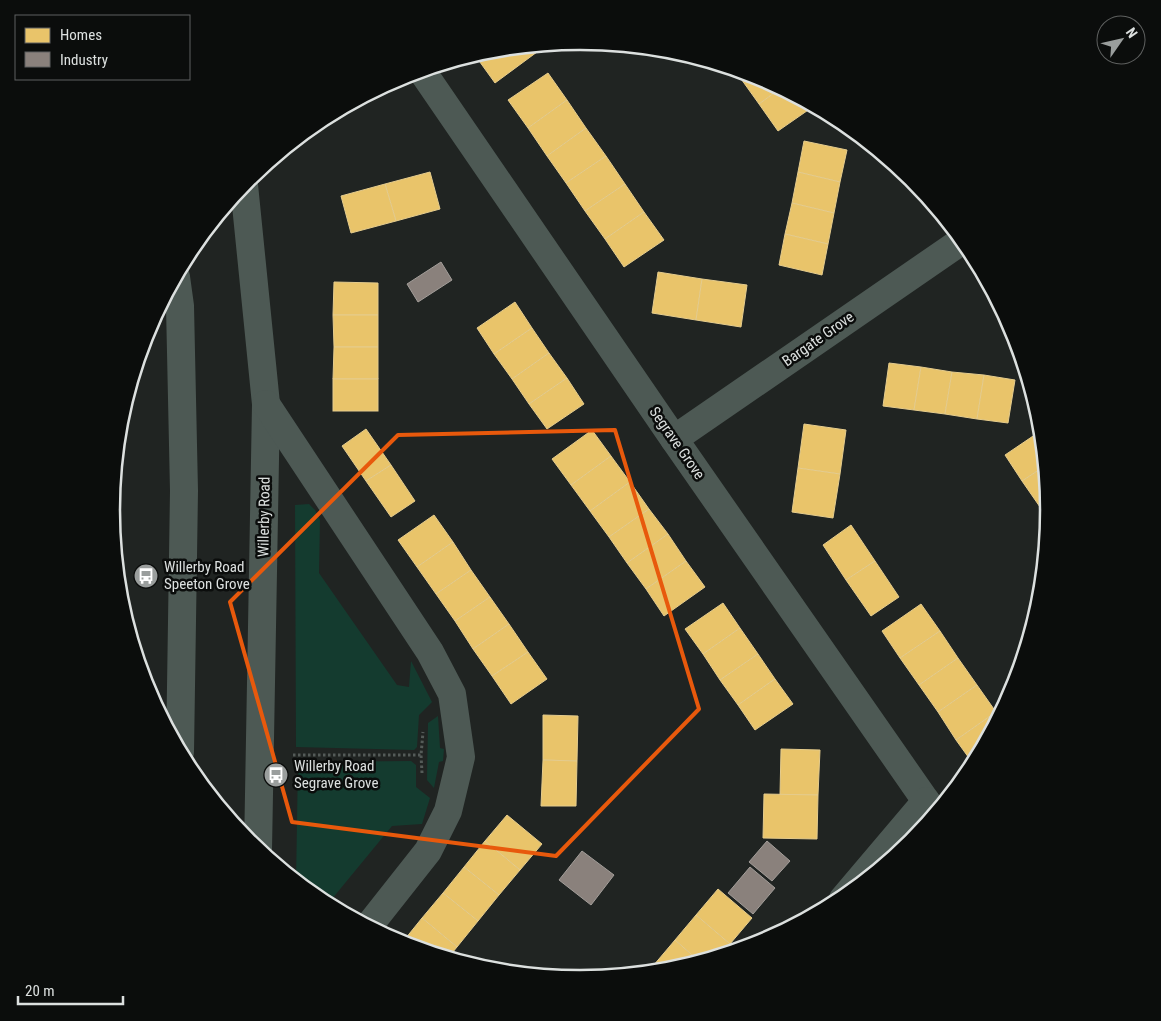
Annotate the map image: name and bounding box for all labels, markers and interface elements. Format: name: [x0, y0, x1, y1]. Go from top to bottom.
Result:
legend: [15, 15, 190, 80]
north arrow: [1096, 15, 1146, 65]
text: N: [1123, 25, 1141, 41]
text: Homes: [60, 26, 102, 44]
text: Industry: [60, 51, 108, 69]
street label: Bargate Grove: [779, 308, 857, 370]
street label: Segrave Grove: [645, 403, 709, 483]
street label: Willerby Road: [254, 477, 274, 557]
place label: Willerby Road Speeton Grove: [164, 558, 250, 593]
bus stop icon: Willerby Road Speeton Grove: [133, 563, 159, 589]
place label: Willerby Road Segrave Grove: [294, 757, 378, 792]
bus stop icon: Willerby Road Segrave Grove: [263, 762, 289, 788]
scale bar: [18, 974, 122, 1006]
text: 20 m: [25, 982, 55, 1000]

